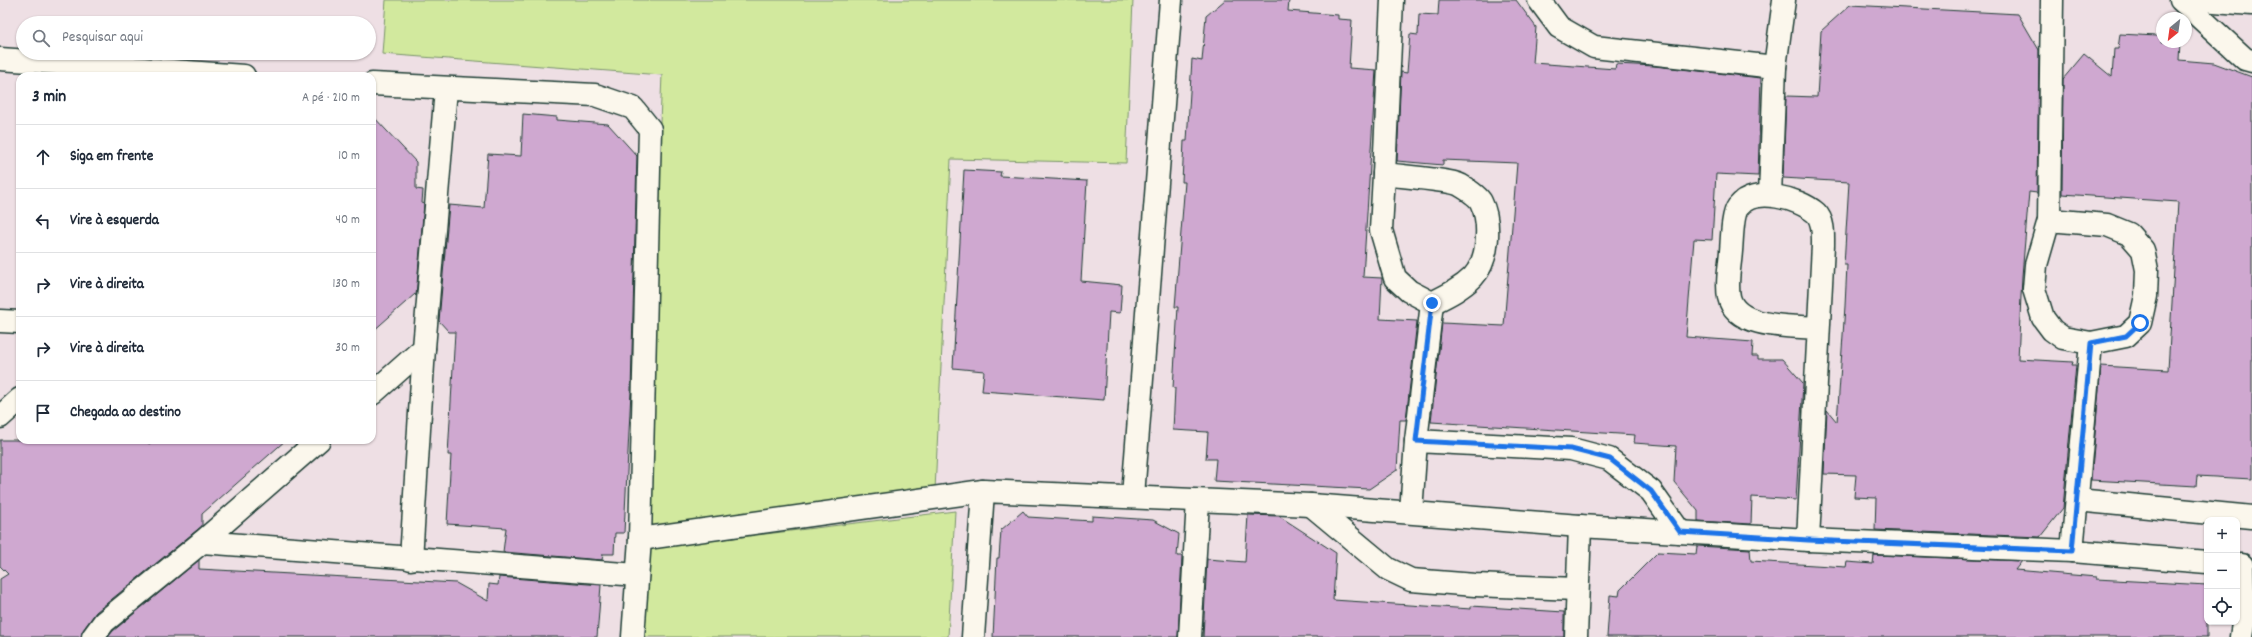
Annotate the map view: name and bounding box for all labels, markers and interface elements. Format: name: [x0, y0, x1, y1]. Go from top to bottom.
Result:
north arrow: [2156, 12, 2192, 48]
search box: [16, 16, 376, 60]
icon: search: [30, 27, 52, 49]
text: Pesquisar aqui: [62, 27, 143, 49]
text: 3 min: [32, 86, 66, 110]
text: A pé · 210 m: [302, 89, 360, 108]
icon: ahead: [32, 146, 54, 168]
text: Siga em frente: [70, 146, 153, 168]
text: 10 m: [338, 147, 360, 166]
icon: left: [32, 210, 54, 232]
text: Vire à esquerda: [70, 210, 159, 232]
text: 40 m: [336, 211, 360, 230]
icon: right: [32, 274, 54, 296]
text: Vire à direita: [70, 274, 144, 296]
text: 130 m: [332, 275, 360, 294]
route end: [1423, 294, 1441, 312]
route start: [2131, 314, 2149, 332]
icon: right: [32, 338, 54, 360]
text: Vire à direita: [70, 338, 144, 360]
text: 30 m: [335, 339, 360, 358]
icon: arrive: [32, 402, 54, 424]
text: Chegada ao destino: [70, 402, 181, 424]
map controls: [2204, 517, 2240, 625]
button: +: [2204, 517, 2240, 553]
button: −: [2204, 553, 2240, 589]
button: locate: [2204, 589, 2240, 625]

